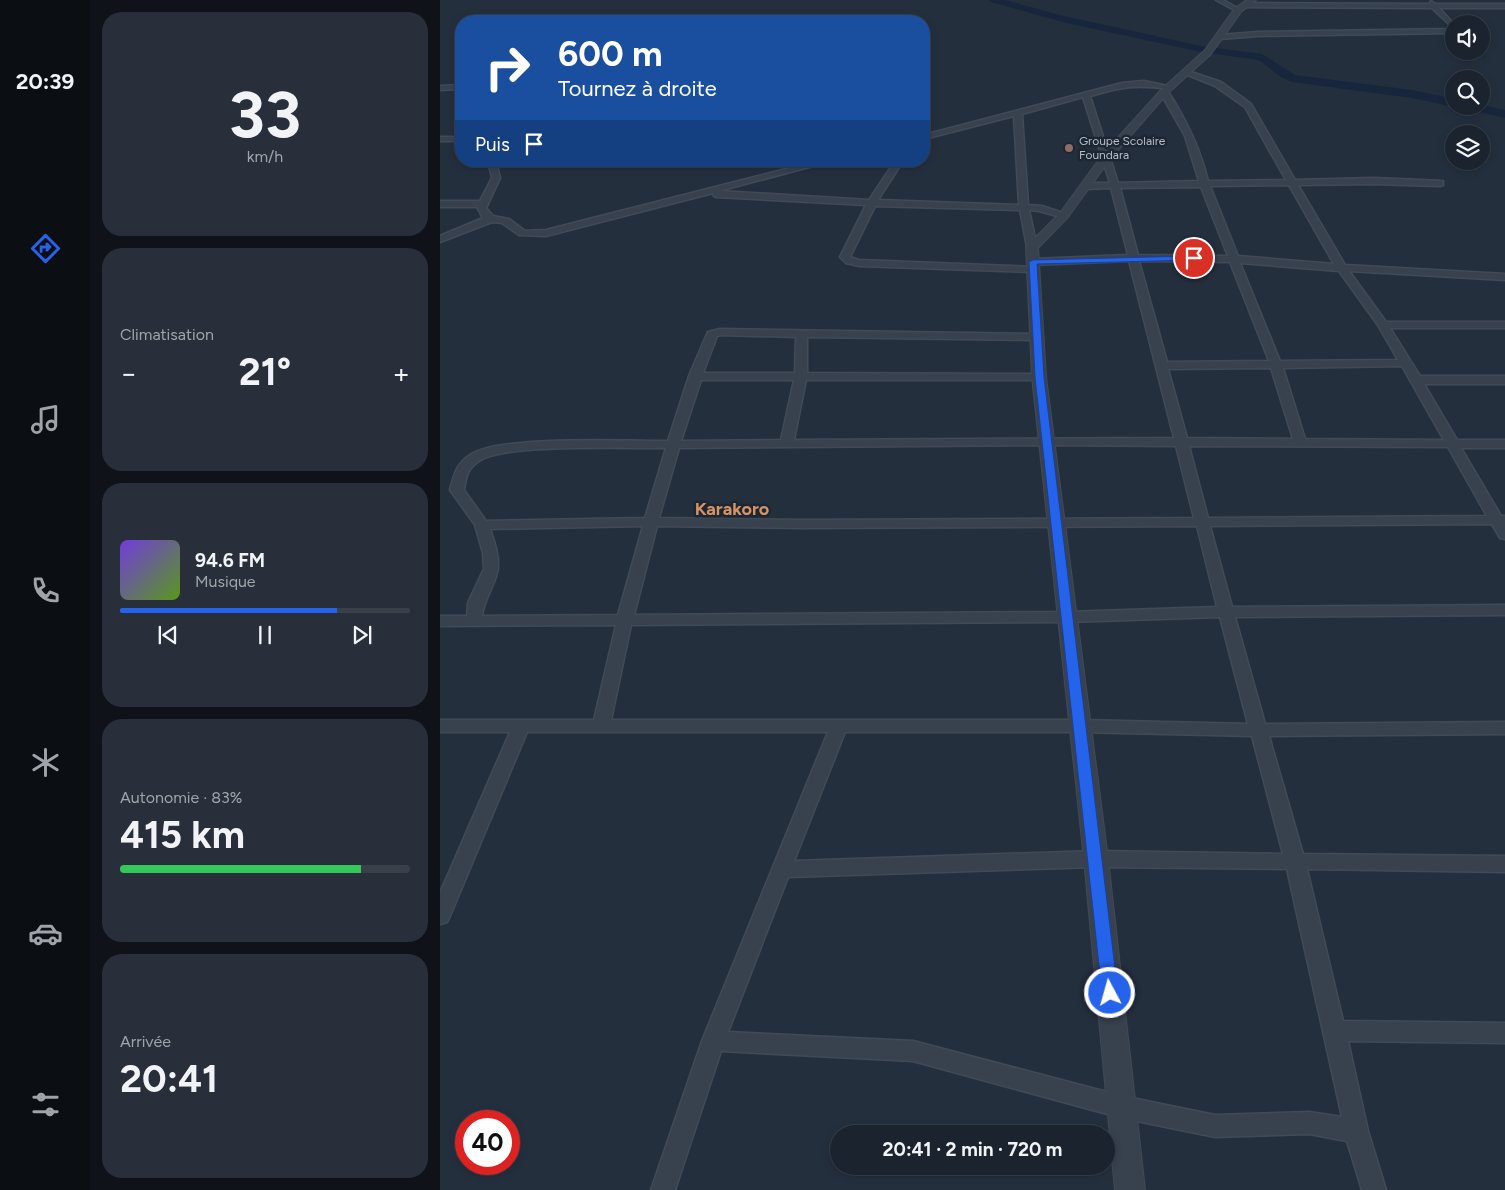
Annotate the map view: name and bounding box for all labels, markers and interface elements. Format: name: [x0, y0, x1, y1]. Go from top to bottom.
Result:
map controls: [1445, 15, 1490, 170]
button: sound: [1445, 15, 1490, 60]
text: 600 m: [558, 33, 663, 75]
icon: right: [475, 35, 540, 100]
text: 20:39: [16, 68, 74, 95]
button: search: [1445, 70, 1490, 115]
text: 33: [229, 75, 301, 153]
text: Tournez à droite: [558, 75, 717, 102]
button: layers: [1445, 125, 1490, 170]
icon: arrive: [520, 130, 548, 158]
text: Puis: [475, 133, 510, 156]
place label: Groupe Scolaire Foundara: [1079, 134, 1166, 162]
marker: Groupe Scolaire Foundara: [1063, 142, 1075, 154]
text: km/h: [247, 147, 283, 166]
icon: directions: [28, 231, 63, 266]
pin: [1173, 237, 1215, 279]
icon: arrive: [1180, 244, 1208, 272]
text: Climatisation: [120, 325, 214, 344]
text: 21°: [239, 349, 291, 395]
text: −: [120, 356, 137, 390]
text: +: [393, 356, 410, 390]
icon: music: [28, 402, 63, 437]
district label: Karakoro: [695, 498, 769, 520]
text: 94.6 FM: [195, 549, 265, 572]
text: Musique: [195, 572, 256, 591]
icon: phone: [28, 573, 63, 608]
icon: previous: [154, 621, 182, 649]
icon: pause: [251, 621, 279, 649]
icon: next: [348, 621, 376, 649]
icon: climate: [28, 745, 63, 780]
text: Autonomie · 83%: [120, 788, 242, 807]
text: 415 km: [120, 812, 245, 858]
icon: car: [28, 916, 63, 951]
position arrow: [1083, 966, 1135, 1018]
text: Arrivée: [120, 1032, 171, 1051]
text: 20:41: [120, 1056, 218, 1102]
icon: filters: [28, 1087, 63, 1122]
speed limit sign: 40: [455, 1110, 520, 1175]
text: 20:41 · 2 min · 720 m: [883, 1138, 1062, 1161]

